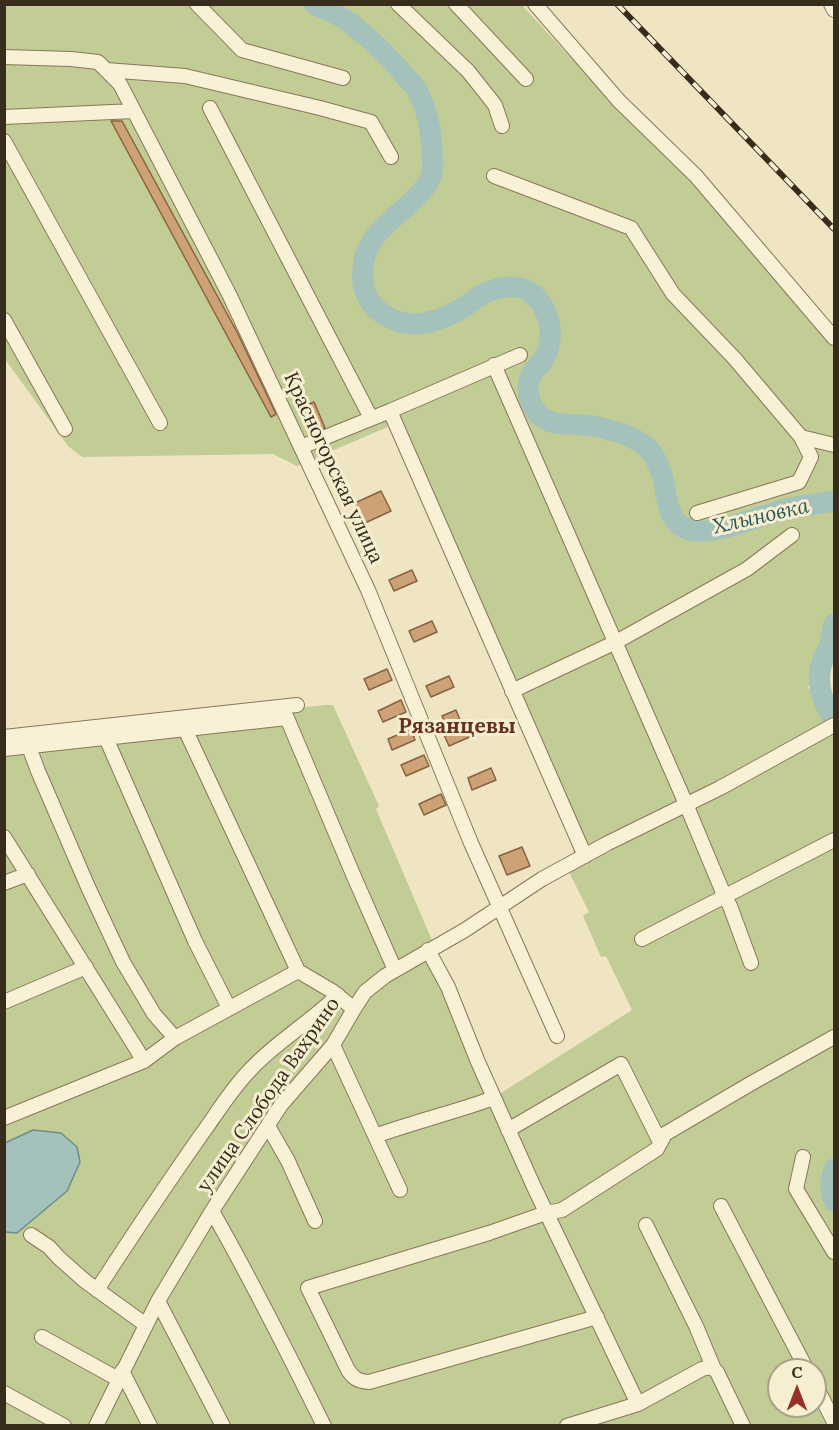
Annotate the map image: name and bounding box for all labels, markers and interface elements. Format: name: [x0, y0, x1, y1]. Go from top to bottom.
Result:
street label: Красногорская улица: [278, 368, 388, 568]
water label: Хлыновка: [711, 494, 811, 540]
district label: Рязанцевы: [398, 714, 516, 740]
street label: улица Слобода Вахрино: [193, 993, 345, 1197]
north arrow: [767, 1358, 827, 1418]
text: С: [791, 1362, 803, 1382]

